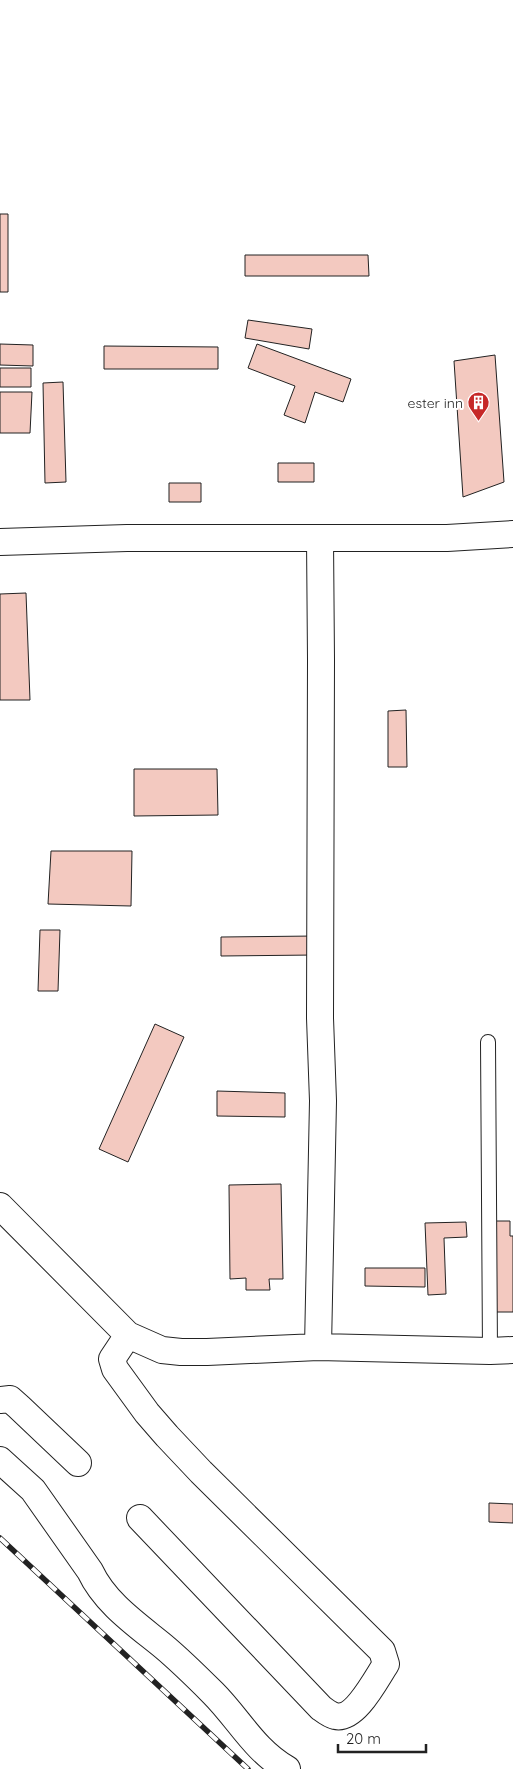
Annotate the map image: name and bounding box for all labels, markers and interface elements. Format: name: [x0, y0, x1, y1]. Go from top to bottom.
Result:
building icon: ester inn: [467, 391, 491, 422]
place label: ester inn: [408, 394, 463, 412]
scale bar: [338, 1722, 426, 1754]
text: 20 m: [346, 1729, 381, 1748]

